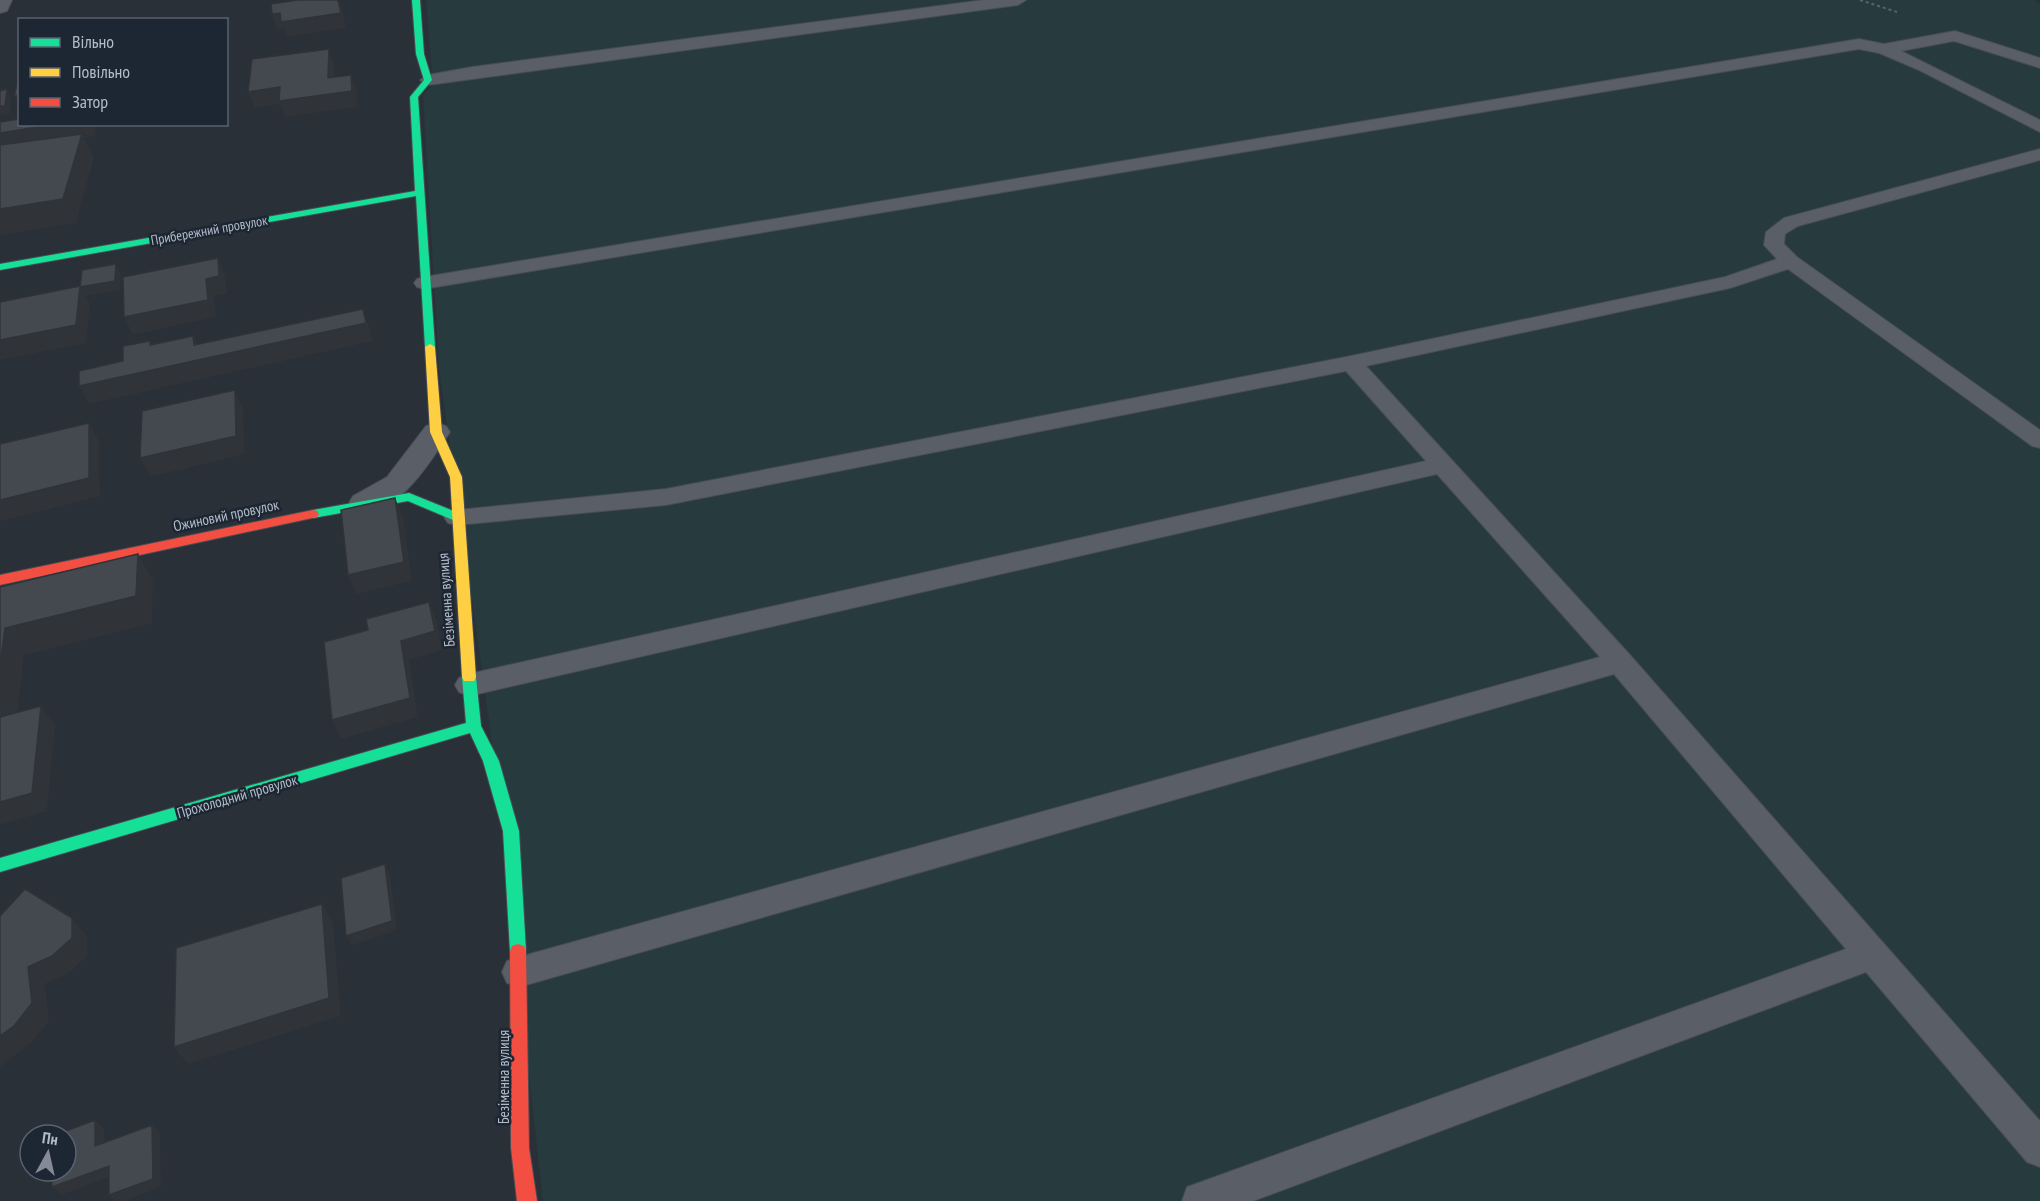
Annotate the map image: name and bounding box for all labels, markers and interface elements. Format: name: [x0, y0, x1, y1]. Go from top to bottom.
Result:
legend: [18, 18, 228, 126]
text: Вільно: [72, 30, 114, 53]
text: Повільно: [72, 60, 130, 83]
text: Затор: [72, 90, 108, 113]
street label: Прибережний провулок: [149, 211, 269, 249]
street label: Ожиновий провулок: [171, 494, 281, 535]
street label: Безіменна вулиця: [433, 552, 459, 648]
street label: Прохолодний провулок: [175, 770, 300, 822]
street label: Безіменна вулиця: [494, 1030, 513, 1124]
north arrow: [18, 1123, 78, 1183]
text: Пн: [41, 1127, 59, 1149]

